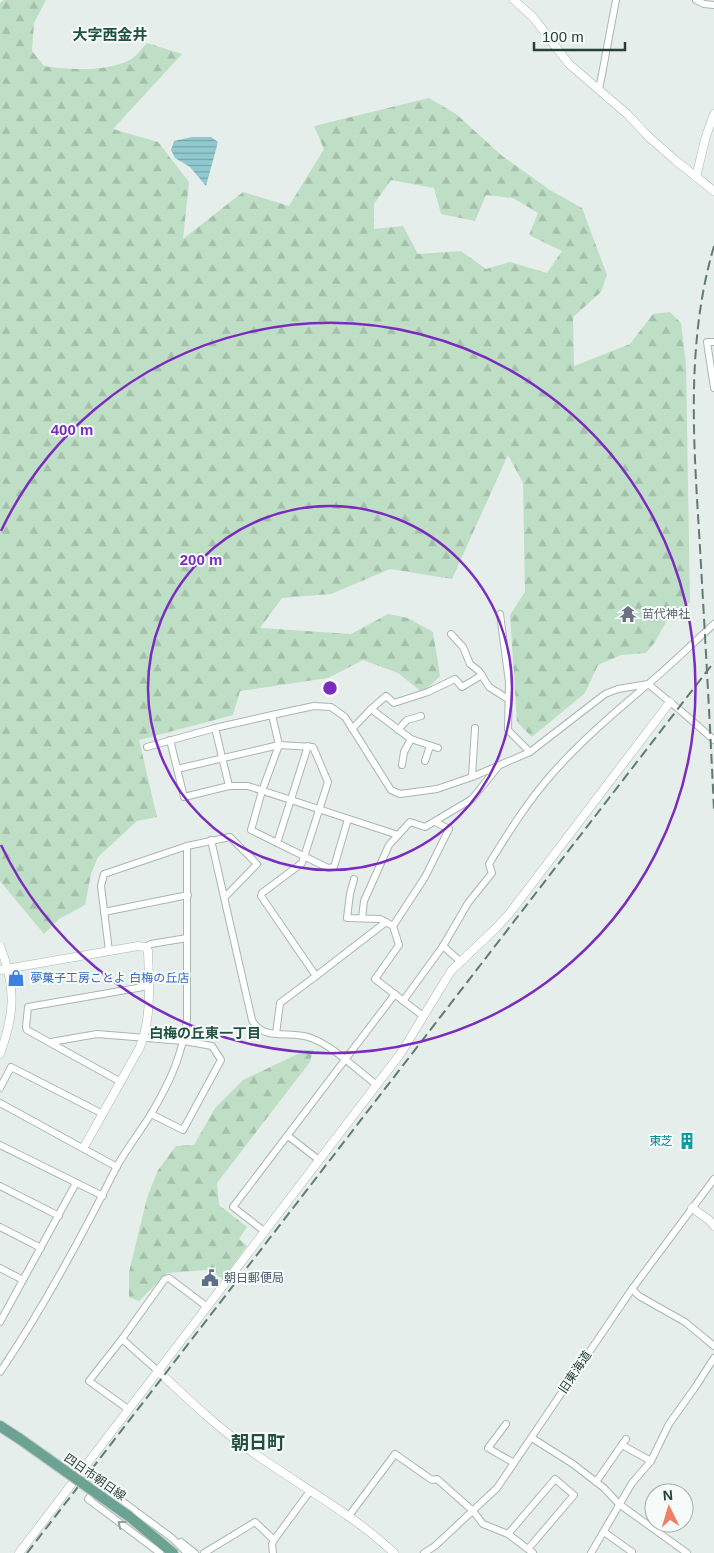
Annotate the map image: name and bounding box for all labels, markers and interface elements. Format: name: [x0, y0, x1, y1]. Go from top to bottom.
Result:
scale bar: [534, 20, 625, 52]
district label: 大字西金井: [72, 26, 148, 43]
text: 100 m: [542, 28, 584, 45]
text: 400 m: [51, 421, 93, 438]
text: 200 m: [180, 551, 222, 568]
temple icon: 苗代神社: [618, 604, 638, 624]
place label: 苗代神社: [642, 607, 690, 621]
centre of rings: [321, 679, 339, 697]
shop icon: 夢菓子工房ことよ 白梅の丘店: [6, 968, 26, 988]
place label: 夢菓子工房ことよ 白梅の丘店: [30, 971, 189, 985]
district label: 白梅の丘東一丁目: [149, 1025, 261, 1041]
building icon: 東芝: [677, 1131, 697, 1151]
place label: 東芝: [649, 1134, 673, 1148]
public building icon: 朝日郵便局: [200, 1268, 220, 1288]
place label: 朝日郵便局: [224, 1271, 284, 1285]
street label: 旧東海道: [556, 1348, 594, 1396]
district label: 朝日町: [231, 1433, 285, 1453]
street label: 四日市朝日線: [61, 1451, 129, 1503]
north arrow: [644, 1483, 694, 1533]
text: N: [662, 1487, 674, 1503]
one-way arrow: [118, 1521, 127, 1529]

